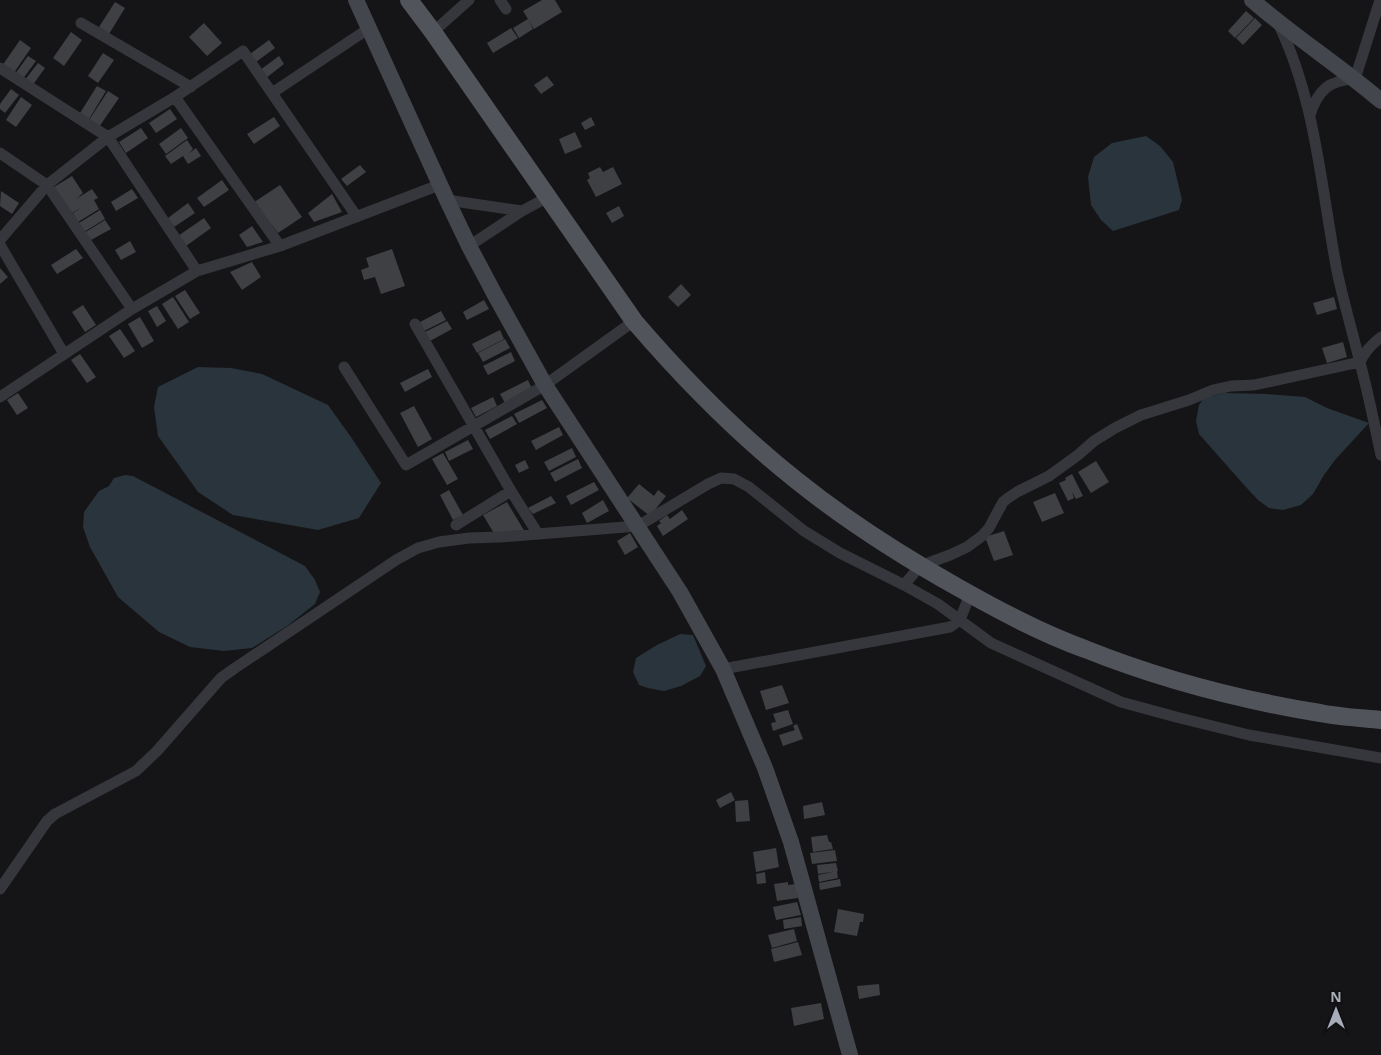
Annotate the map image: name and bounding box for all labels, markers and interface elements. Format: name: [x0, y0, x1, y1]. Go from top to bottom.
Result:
north arrow: [1311, 985, 1361, 1035]
text: N: [1330, 987, 1342, 1006]

